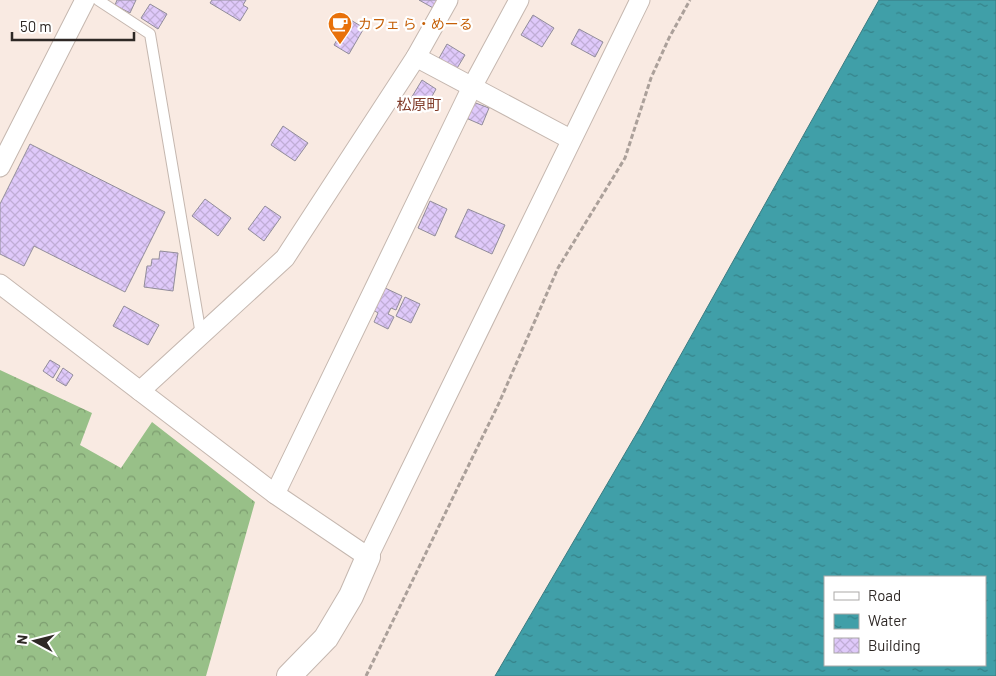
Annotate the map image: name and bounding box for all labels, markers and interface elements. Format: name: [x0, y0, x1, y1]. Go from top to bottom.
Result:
scale bar: [12, 10, 135, 42]
cafe icon: カフェ ら・めーる: [327, 11, 353, 45]
place label: カフェ ら・めーる: [358, 15, 473, 32]
text: 50 m: [20, 17, 52, 35]
district label: 松原町: [396, 95, 442, 113]
legend: [824, 576, 986, 666]
text: Road: [868, 586, 901, 604]
text: Water: [868, 611, 907, 629]
north arrow: [10, 616, 60, 666]
text: N: [13, 634, 31, 645]
text: Building: [868, 636, 921, 654]

